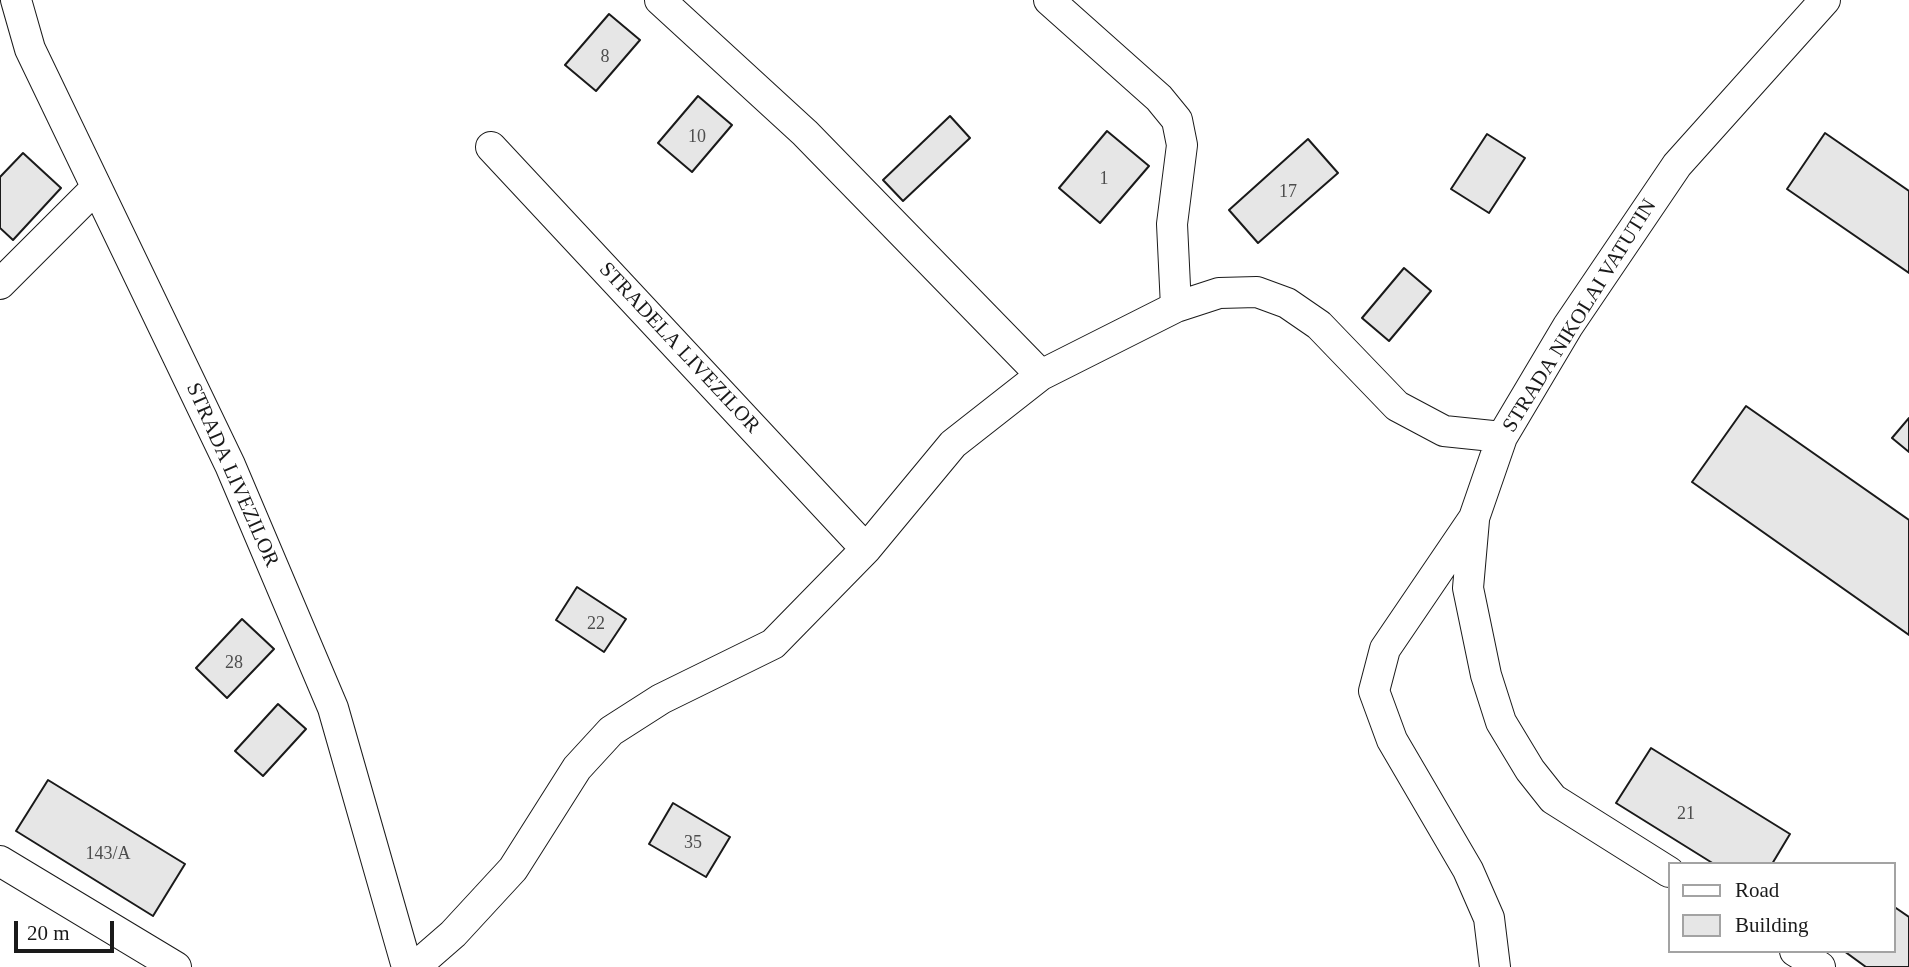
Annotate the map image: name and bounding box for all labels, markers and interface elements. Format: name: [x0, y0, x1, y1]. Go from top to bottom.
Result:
house number: 8: [600, 46, 610, 68]
house number: 10: [688, 126, 706, 148]
house number: 1: [1100, 168, 1108, 190]
house number: 17: [1279, 181, 1297, 203]
street label: STRADA NIKOLAI VATUTIN: [1498, 195, 1662, 437]
street label: STRADELA LIVEZILOR: [593, 257, 765, 439]
street label: STRADA LIVEZILOR: [180, 379, 284, 571]
house number: 22: [587, 613, 605, 635]
house number: 28: [225, 652, 243, 674]
house number: 21: [1677, 803, 1695, 825]
house number: 35: [684, 832, 702, 854]
house number: 143/A: [86, 843, 130, 865]
legend: [1668, 862, 1895, 953]
text: Road: [1735, 878, 1779, 902]
scale bar: [18, 908, 117, 952]
text: Building: [1735, 913, 1809, 937]
text: 20 m: [27, 921, 70, 945]

